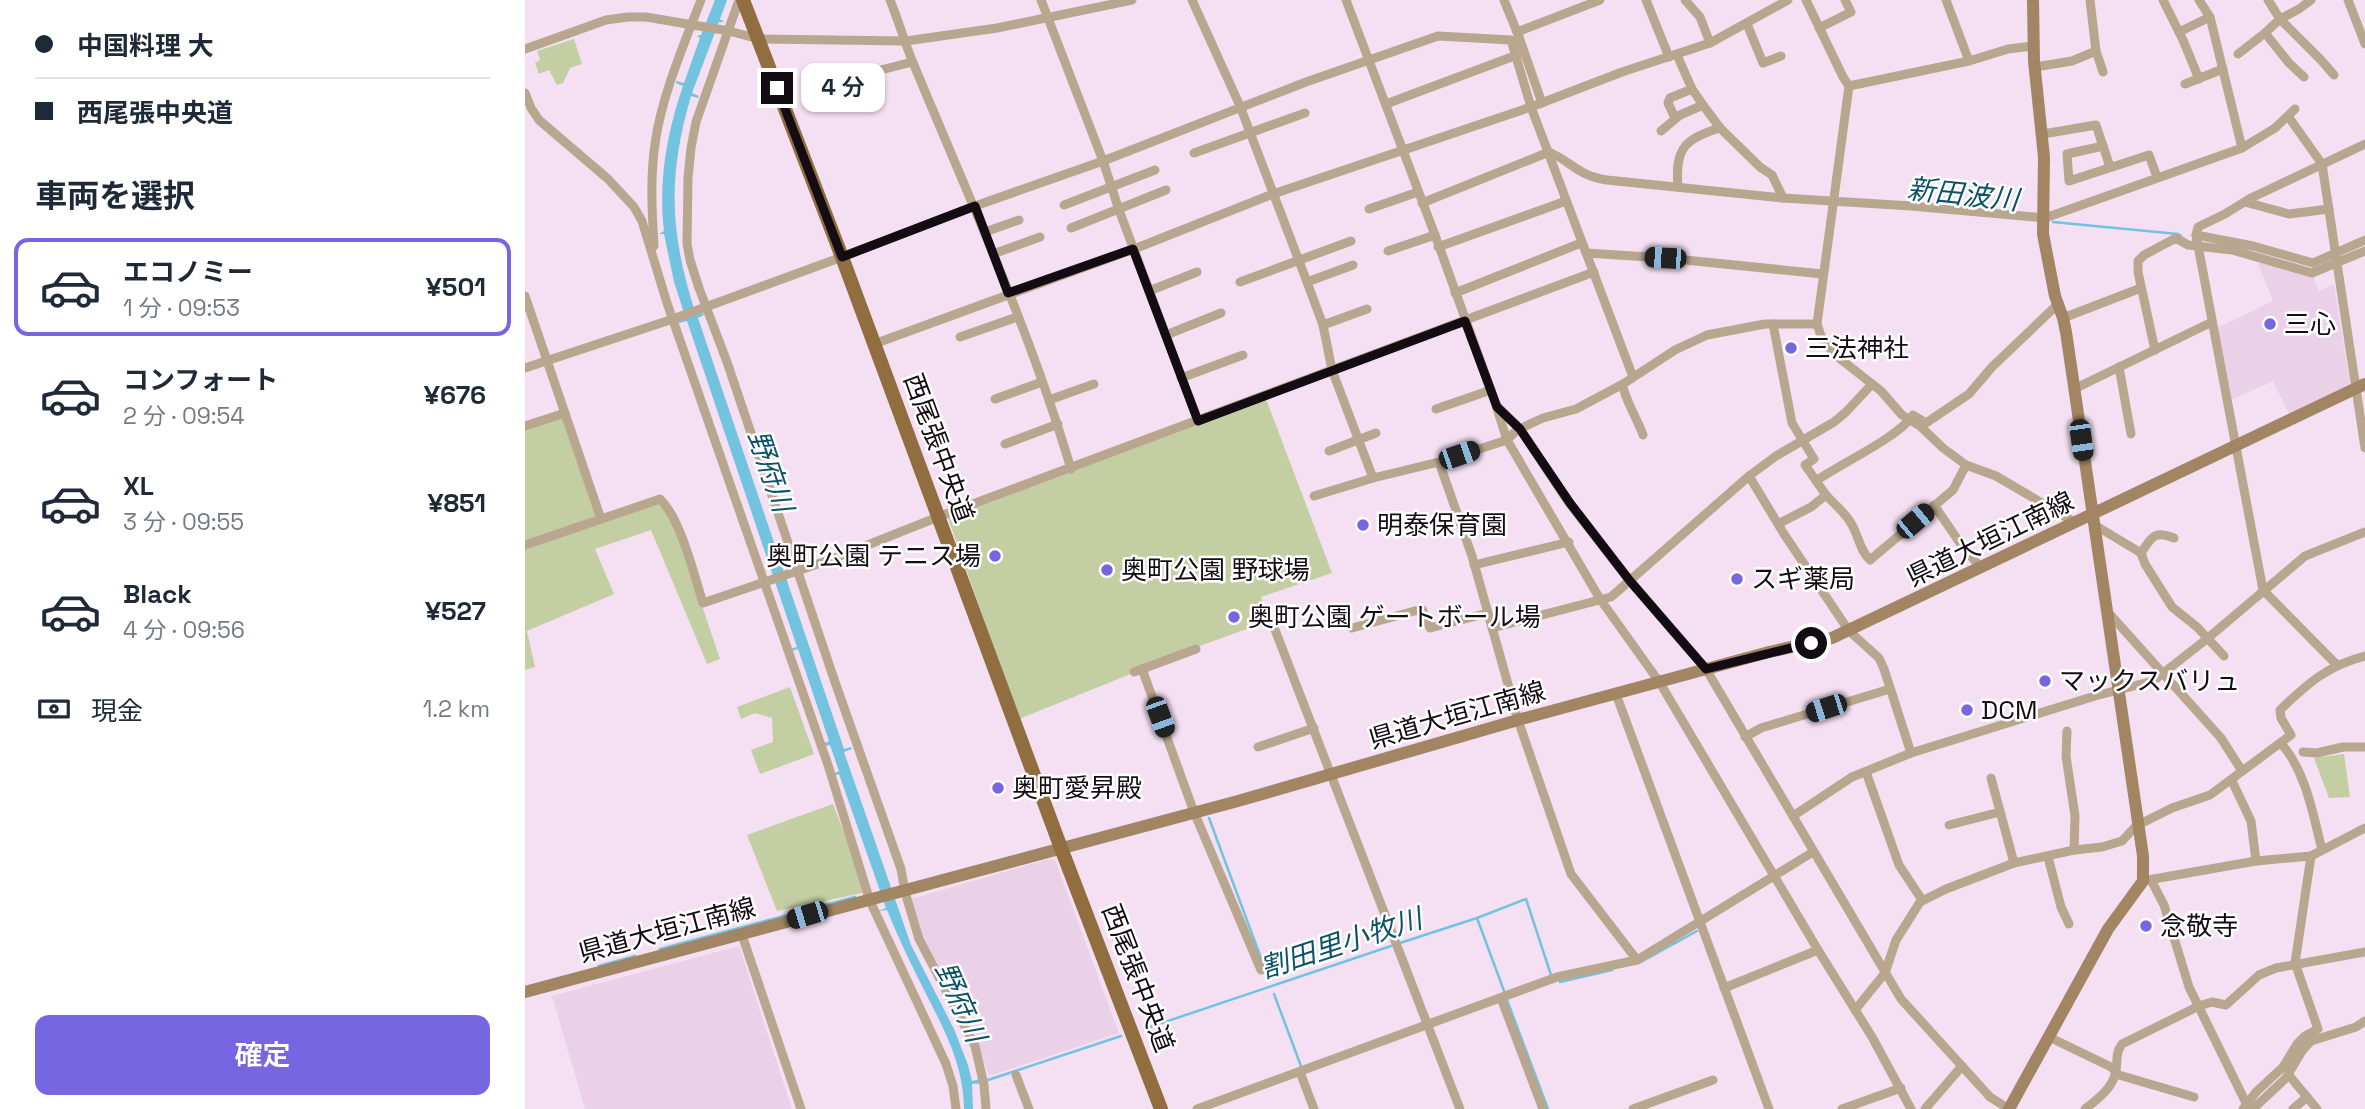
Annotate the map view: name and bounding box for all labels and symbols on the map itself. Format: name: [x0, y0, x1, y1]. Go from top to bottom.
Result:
callout: 4 分: [801, 64, 885, 112]
route end: [761, 72, 793, 104]
water label: 新田波川: [1905, 170, 2024, 218]
car: [1644, 246, 1687, 270]
place label: 三心: [2284, 307, 2336, 341]
marker: 三心: [2262, 316, 2278, 332]
place label: 三法神社: [1805, 331, 1909, 365]
marker: 三法神社: [1783, 340, 1799, 356]
street label: 西尾張中央道: [896, 369, 982, 527]
car: [2068, 418, 2095, 462]
water label: 野府川: [740, 425, 803, 519]
car: [1436, 438, 1483, 472]
street label: 県道大垣江南線: [1901, 484, 2079, 594]
car: [1893, 499, 1938, 543]
place label: 明泰保育園: [1377, 508, 1507, 542]
marker: 明泰保育園: [1355, 517, 1371, 533]
place label: 奥町公園 テニス場: [766, 539, 981, 573]
marker: 奥町公園 テニス場: [987, 548, 1003, 564]
place label: 奥町公園 野球場: [1121, 553, 1310, 587]
marker: 奥町公園 野球場: [1099, 562, 1115, 578]
place label: スギ薬局: [1751, 562, 1855, 596]
marker: スギ薬局: [1729, 571, 1745, 587]
place label: 奥町公園 ゲートボール場: [1248, 600, 1541, 634]
marker: 奥町公園 ゲートボール場: [1226, 609, 1242, 625]
route start: [1795, 627, 1827, 659]
place label: マックスバリュ: [2059, 664, 2240, 698]
marker: マックスバリュ: [2037, 673, 2053, 689]
street label: 県道大垣江南線: [1365, 674, 1549, 756]
car: [1803, 692, 1850, 724]
place label: DCM: [1981, 693, 2037, 727]
car: [1143, 694, 1178, 740]
marker: DCM: [1959, 702, 1975, 718]
place label: 奥町愛昇殿: [1012, 771, 1142, 805]
marker: 奥町愛昇殿: [990, 780, 1006, 796]
street label: 県道大垣江南線: [575, 890, 759, 970]
car: [784, 899, 831, 931]
street label: 西尾張中央道: [1094, 899, 1182, 1057]
water label: 割田里小牧川: [1256, 899, 1429, 986]
place label: 念敬寺: [2160, 909, 2238, 943]
marker: 念敬寺: [2138, 918, 2154, 934]
water label: 野府川: [927, 956, 996, 1050]

